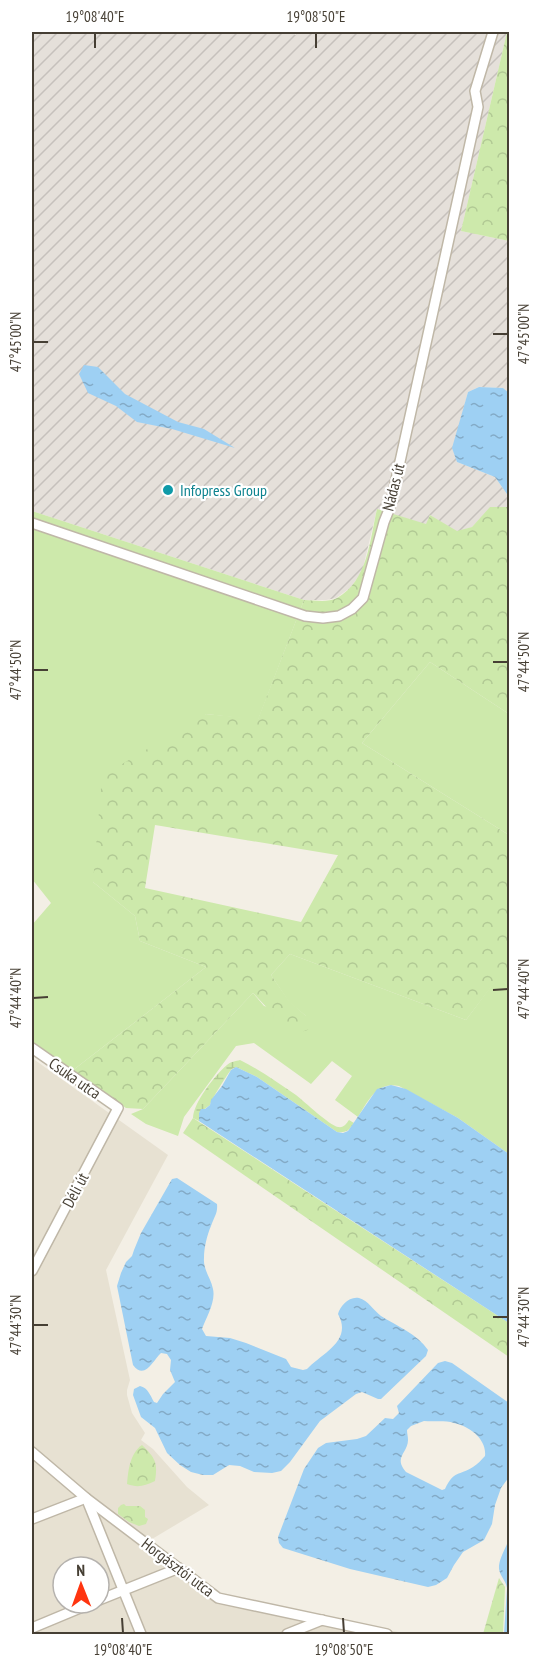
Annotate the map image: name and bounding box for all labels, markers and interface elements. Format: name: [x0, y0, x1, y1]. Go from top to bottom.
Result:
text: 19°08'40"E: [65, 7, 125, 26]
text: 19°08'50"E: [286, 7, 346, 26]
text: 47°45'00"N: [514, 304, 533, 364]
text: 47°45'00"N: [6, 312, 25, 372]
street label: Nádas út: [377, 460, 409, 513]
place label: Infopress Group: [180, 480, 267, 500]
marker: Infopress Group: [161, 483, 175, 497]
text: 47°44'50"N: [514, 632, 533, 692]
text: 47°44'50"N: [6, 640, 25, 700]
text: 47°44'40"N: [514, 959, 533, 1019]
text: 47°44'40"N: [6, 968, 25, 1028]
street label: Csuka utca: [45, 1053, 105, 1103]
street label: Déli út: [57, 1168, 93, 1211]
text: 47°44'30"N: [514, 1287, 533, 1347]
text: 47°44'30"N: [6, 1295, 25, 1355]
street label: Horgásztói utca: [138, 1533, 218, 1601]
north arrow: [51, 1555, 111, 1615]
text: N: [76, 1560, 85, 1580]
text: 19°08'40"E: [93, 1640, 153, 1659]
text: 19°08'50"E: [314, 1640, 374, 1659]

